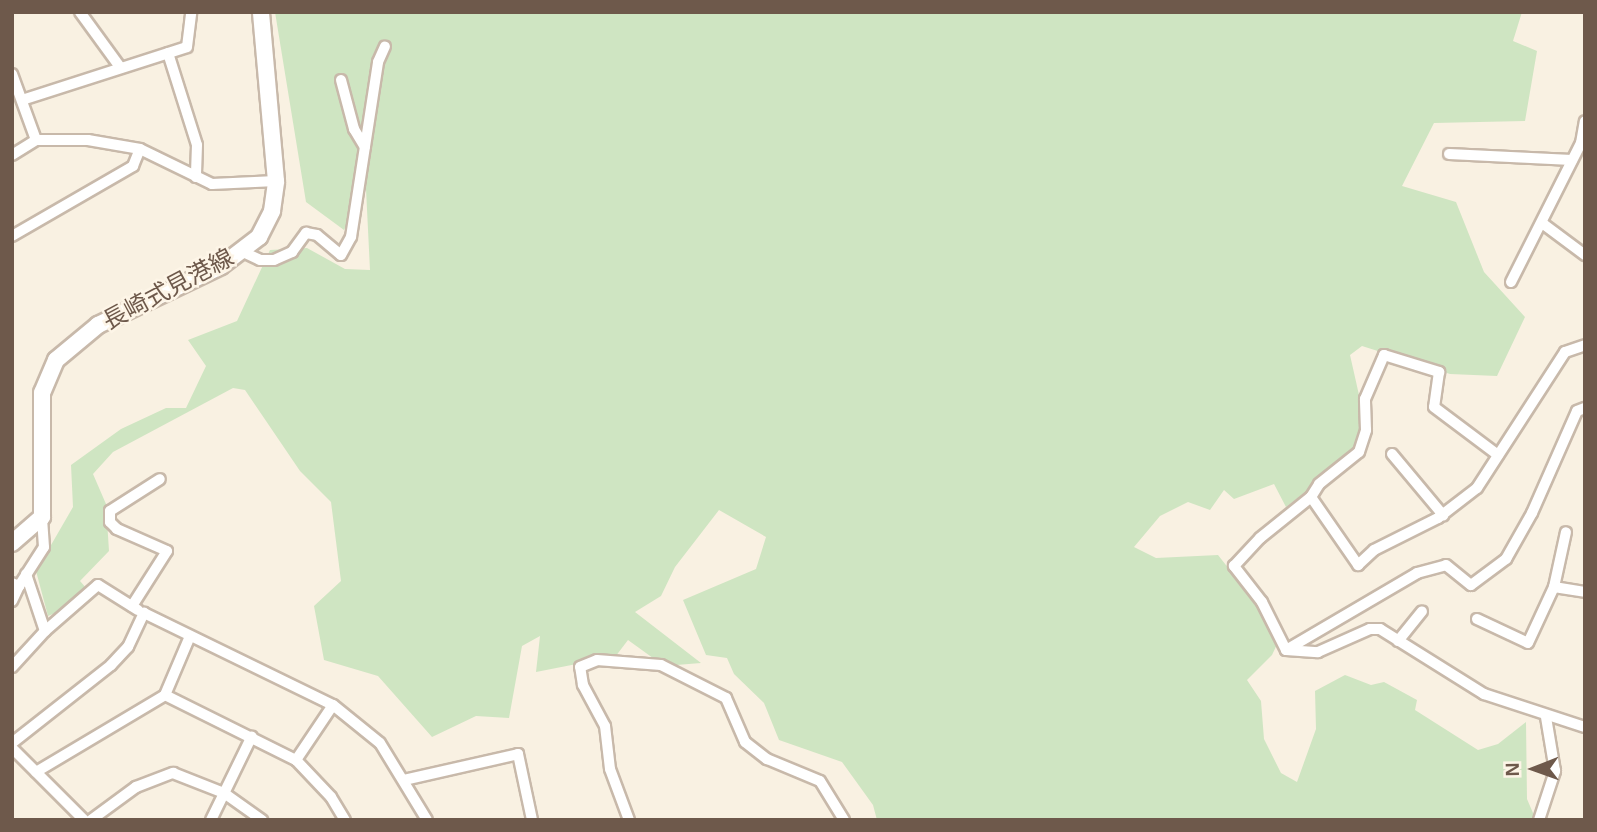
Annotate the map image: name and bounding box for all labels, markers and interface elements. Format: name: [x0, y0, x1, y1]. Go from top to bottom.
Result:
street label: 長崎式見港線: [98, 242, 238, 336]
north arrow: [1499, 734, 1569, 804]
text: N: [1502, 762, 1523, 776]

